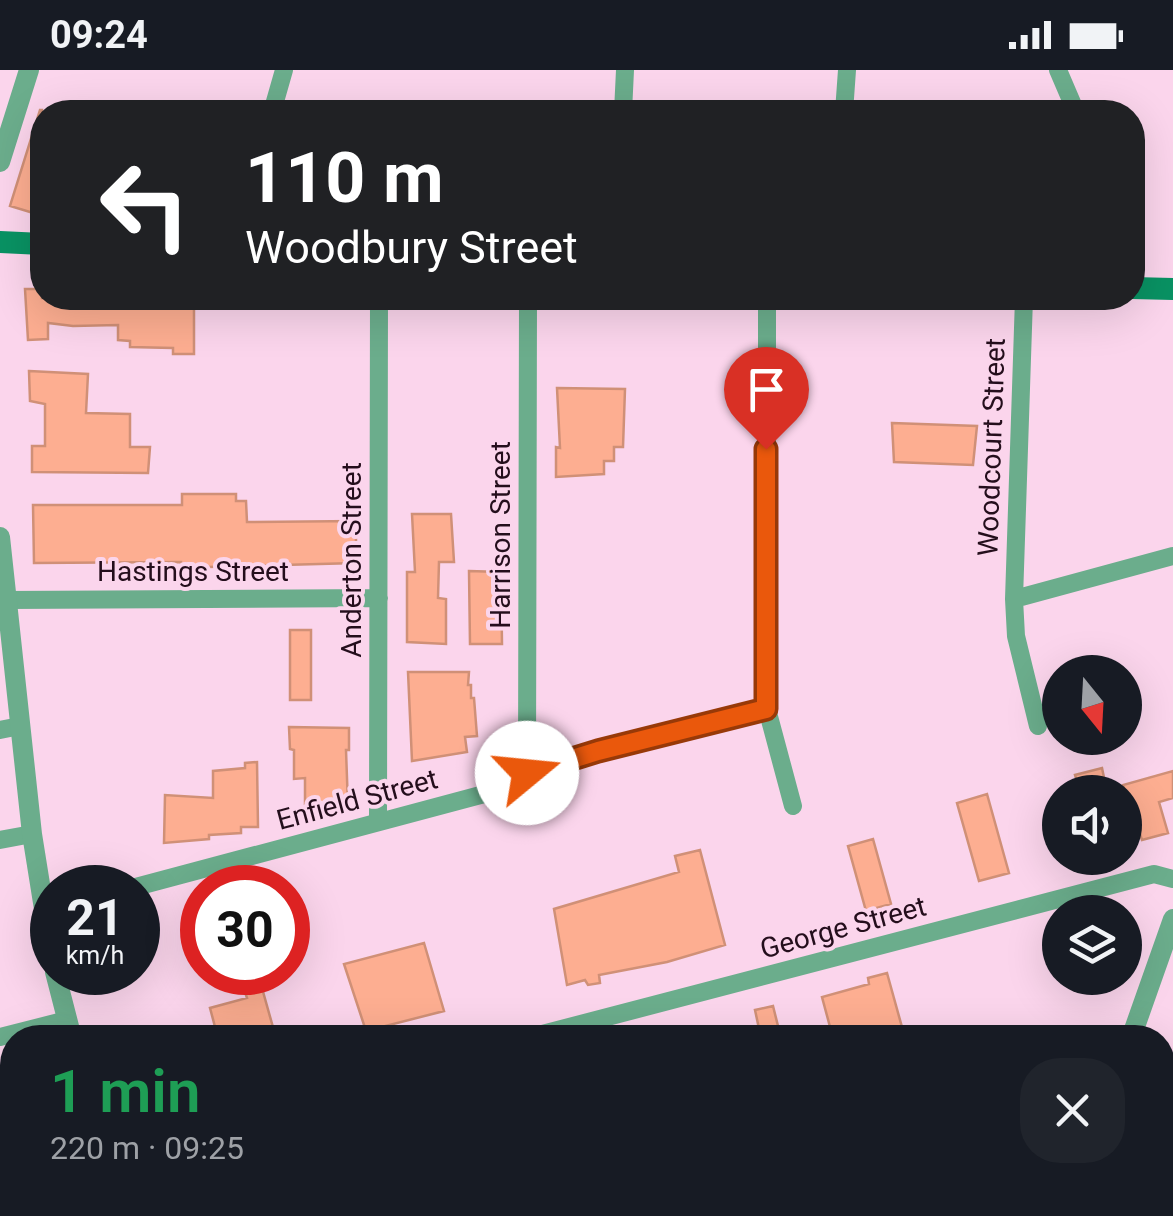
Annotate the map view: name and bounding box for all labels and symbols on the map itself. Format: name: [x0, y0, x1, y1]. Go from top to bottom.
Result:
street label: Woodcourt Street: [971, 337, 1012, 557]
pin: [724, 347, 809, 450]
street label: Harrison Street: [484, 441, 517, 629]
street label: Anderton Street: [335, 462, 368, 658]
street label: Hastings Street: [97, 555, 289, 588]
north arrow: [1042, 655, 1142, 755]
position arrow: [475, 721, 579, 825]
street label: Enfield Street: [273, 762, 441, 837]
speed limit sign: 30: [180, 865, 310, 995]
street label: George Street: [757, 889, 930, 965]

